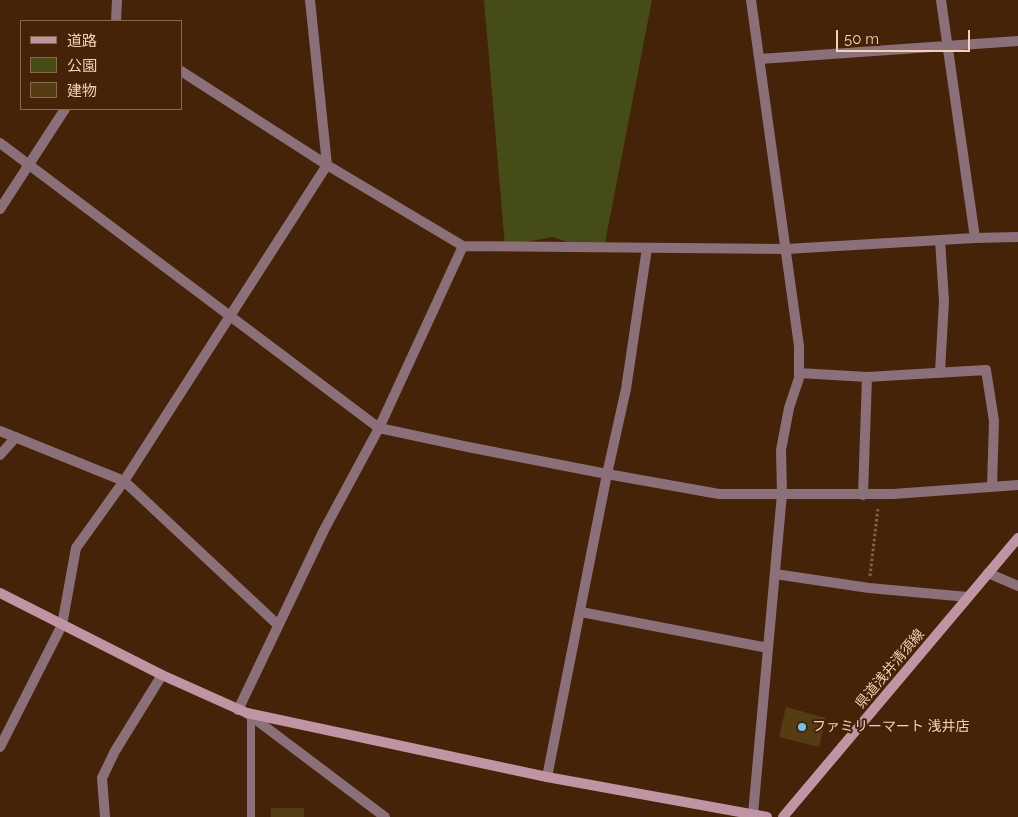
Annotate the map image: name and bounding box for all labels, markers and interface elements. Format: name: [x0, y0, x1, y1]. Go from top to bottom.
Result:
legend: [20, 20, 182, 110]
scale bar: [838, 20, 972, 52]
text: 50 m: [844, 30, 879, 48]
text: 道路: [67, 32, 97, 50]
text: 公園: [67, 57, 97, 75]
text: 建物: [67, 82, 97, 100]
street label: 県道浅井清須線: [852, 626, 928, 712]
place label: ファミリーマート 浅井店: [812, 719, 970, 735]
marker: ファミリーマート 浅井店: [796, 721, 808, 733]

